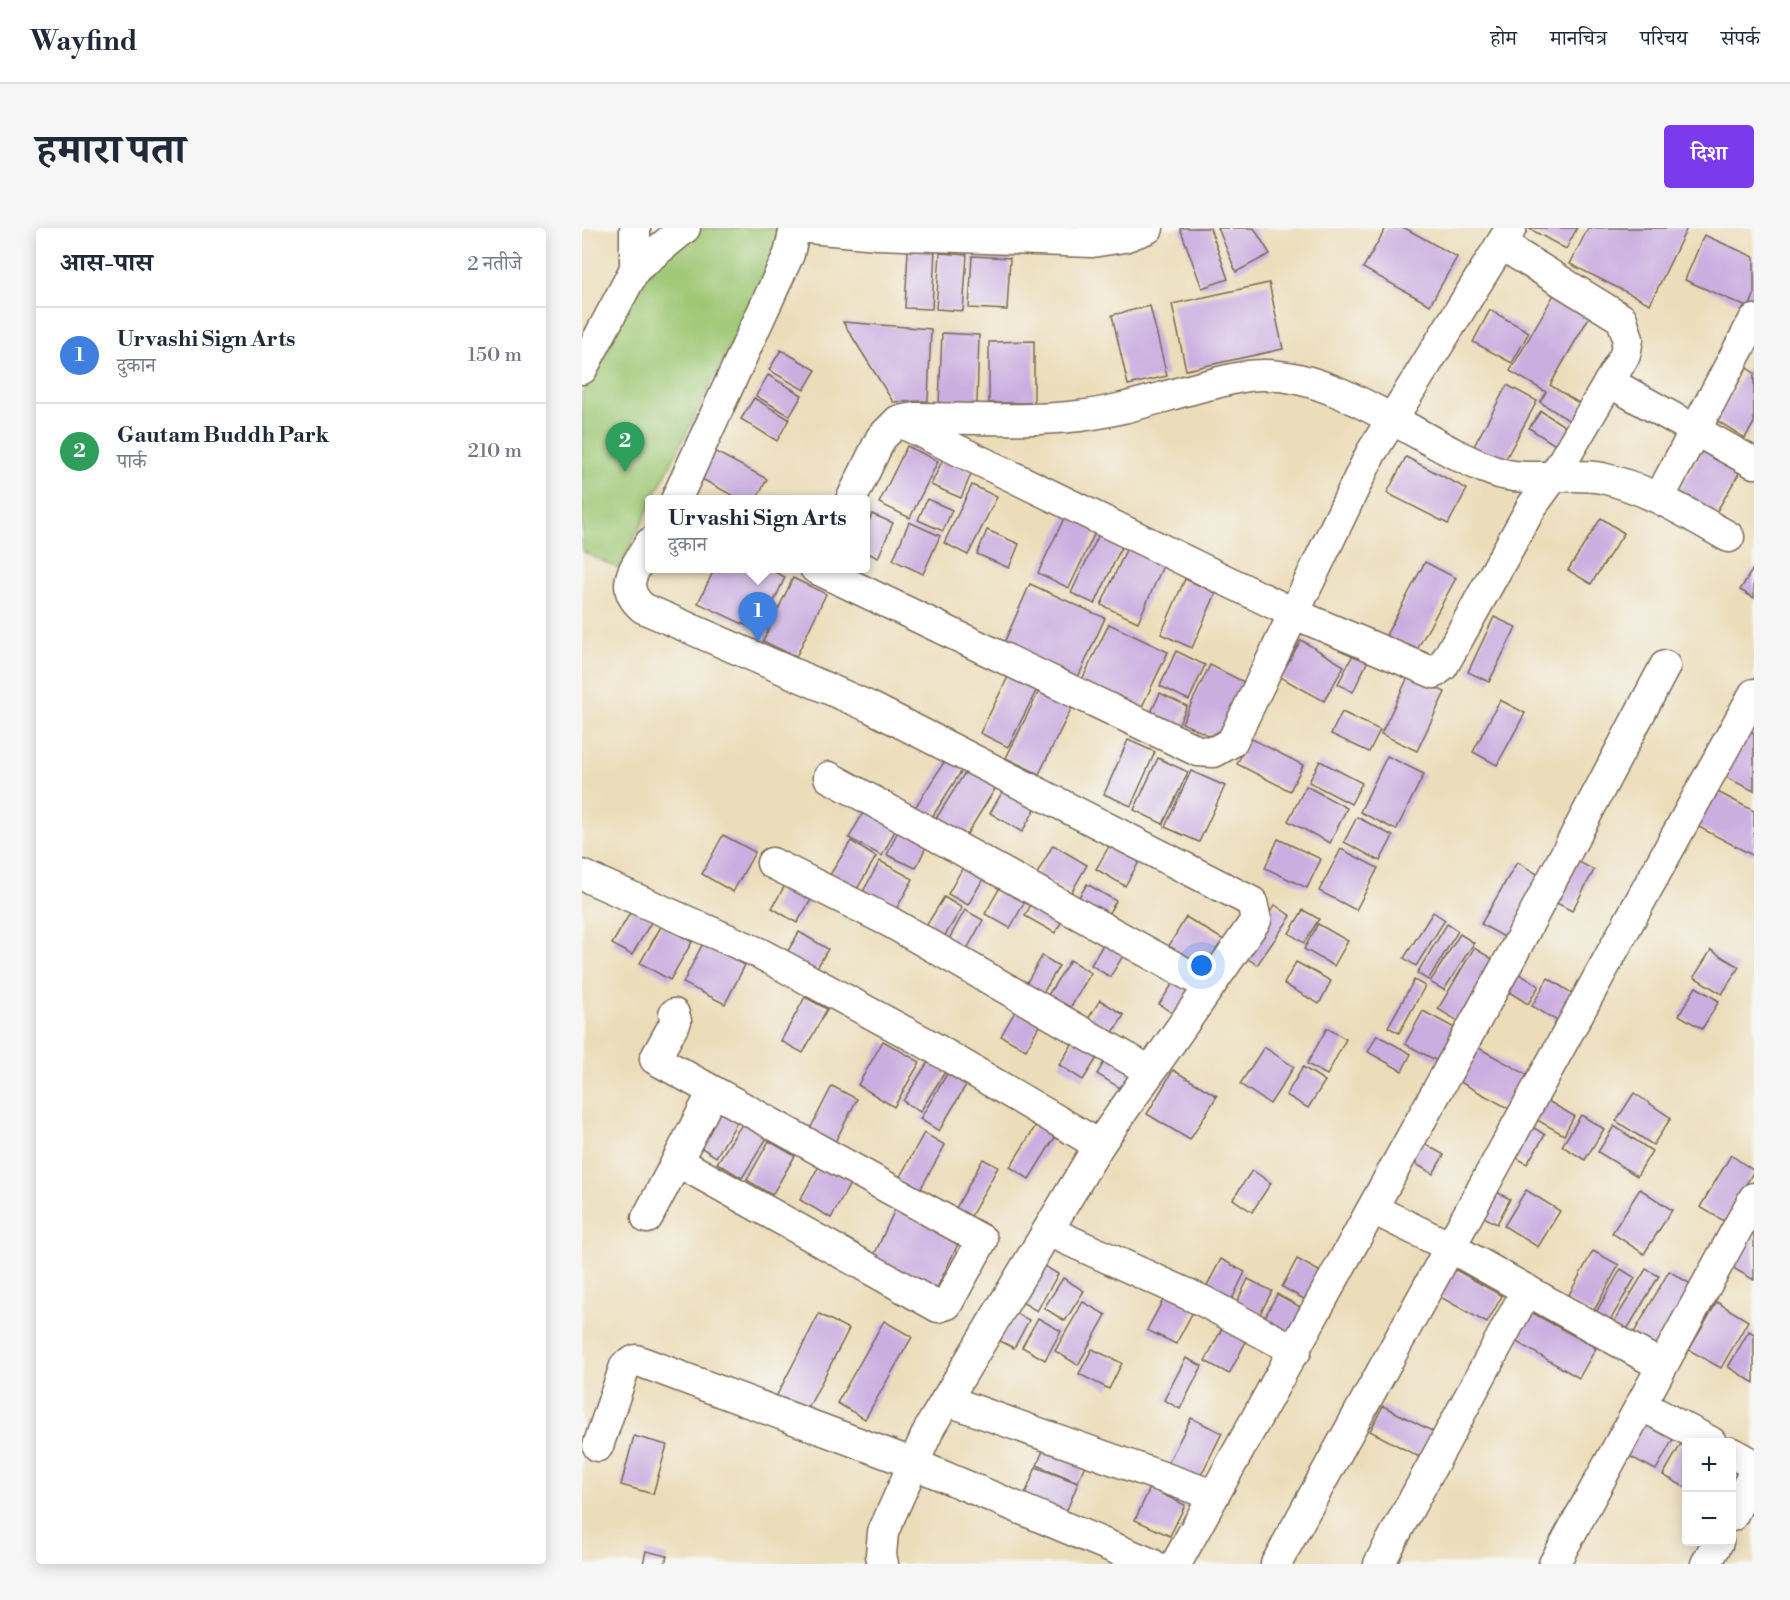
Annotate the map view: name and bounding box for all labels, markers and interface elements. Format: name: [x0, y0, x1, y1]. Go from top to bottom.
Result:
text: Wayfind: [30, 24, 138, 59]
text: होम: [1490, 26, 1517, 52]
text: मानचित्र: [1550, 26, 1607, 52]
text: परिचय: [1640, 26, 1688, 52]
text: संपर्क: [1721, 26, 1760, 52]
text: हमारा पता: [36, 124, 186, 177]
button: दिशा: [1664, 125, 1754, 188]
text: आस-पास: [60, 247, 153, 279]
text: 2 नतीजे: [467, 252, 522, 277]
text: Urvashi Sign Arts: [117, 326, 295, 353]
text: 1: [75, 343, 84, 368]
text: 150 m: [467, 343, 522, 368]
text: दुकान: [117, 354, 156, 379]
text: Gautam Buddh Park: [117, 422, 329, 449]
pin: 2: [606, 422, 645, 472]
text: 2: [73, 439, 86, 464]
text: 210 m: [467, 439, 522, 464]
text: पार्क: [117, 450, 146, 475]
popup: [645, 495, 870, 573]
text: Urvashi Sign Arts: [668, 505, 847, 532]
text: दुकान: [668, 533, 707, 558]
pin: 1: [738, 592, 777, 642]
your location: [1187, 951, 1216, 980]
map controls: [1682, 1438, 1736, 1546]
button: +: [1682, 1438, 1736, 1492]
button: −: [1682, 1492, 1736, 1546]

